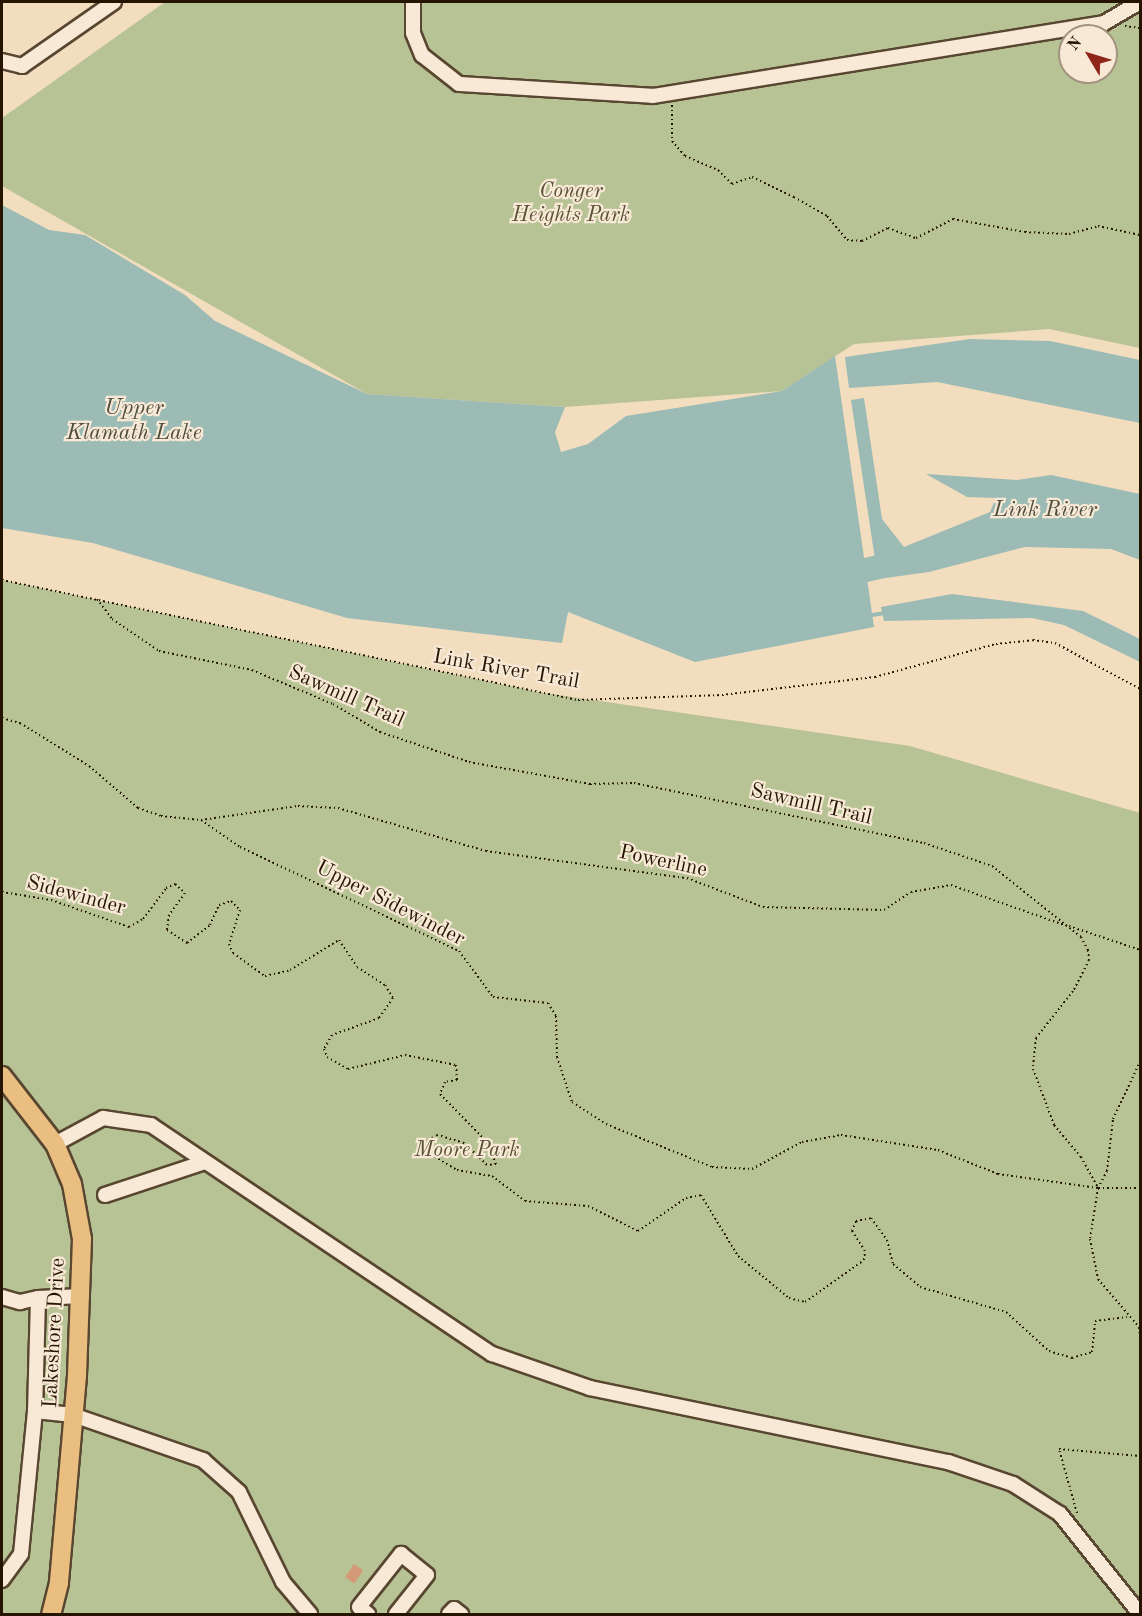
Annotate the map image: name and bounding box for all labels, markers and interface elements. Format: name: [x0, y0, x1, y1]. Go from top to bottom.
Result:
north arrow: [1058, 24, 1118, 84]
text: N: [1065, 34, 1085, 54]
park label: Conger Heights Park: [512, 179, 630, 229]
water label: Upper Klamath Lake: [66, 395, 202, 446]
water label: Link River: [993, 498, 1097, 524]
street label: Link River Trail: [431, 645, 581, 695]
street label: Sawmill Trail: [284, 660, 408, 734]
street label: Sawmill Trail: [748, 779, 874, 831]
street label: Powerline: [617, 840, 709, 884]
street label: Upper Sidewinder: [311, 856, 469, 952]
street label: Sidewinder: [24, 871, 128, 921]
park label: Moore Park: [414, 1138, 520, 1164]
street label: Lakeshore Drive: [38, 1257, 72, 1409]

